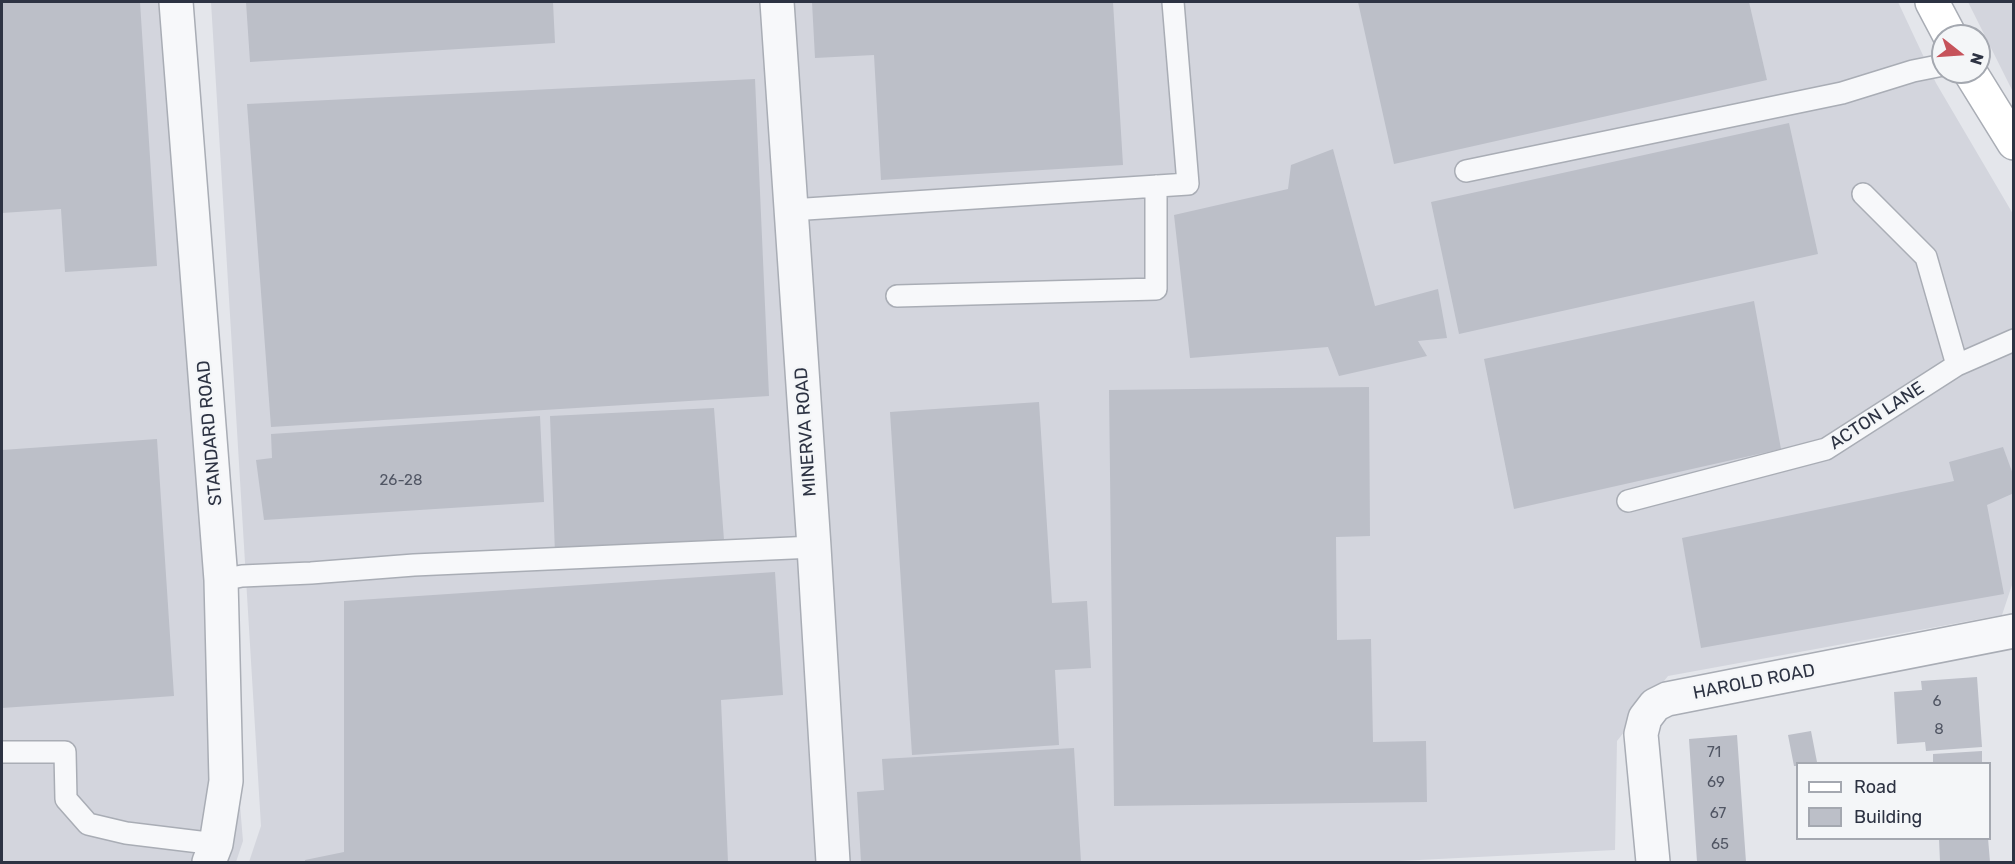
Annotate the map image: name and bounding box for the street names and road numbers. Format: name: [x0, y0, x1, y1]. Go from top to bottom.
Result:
street label: STANDARD ROAD: [193, 359, 227, 507]
street label: MINERVA ROAD: [791, 367, 821, 497]
street label: ACTON LANE: [1826, 377, 1928, 455]
street label: HAROLD ROAD: [1691, 660, 1817, 704]

